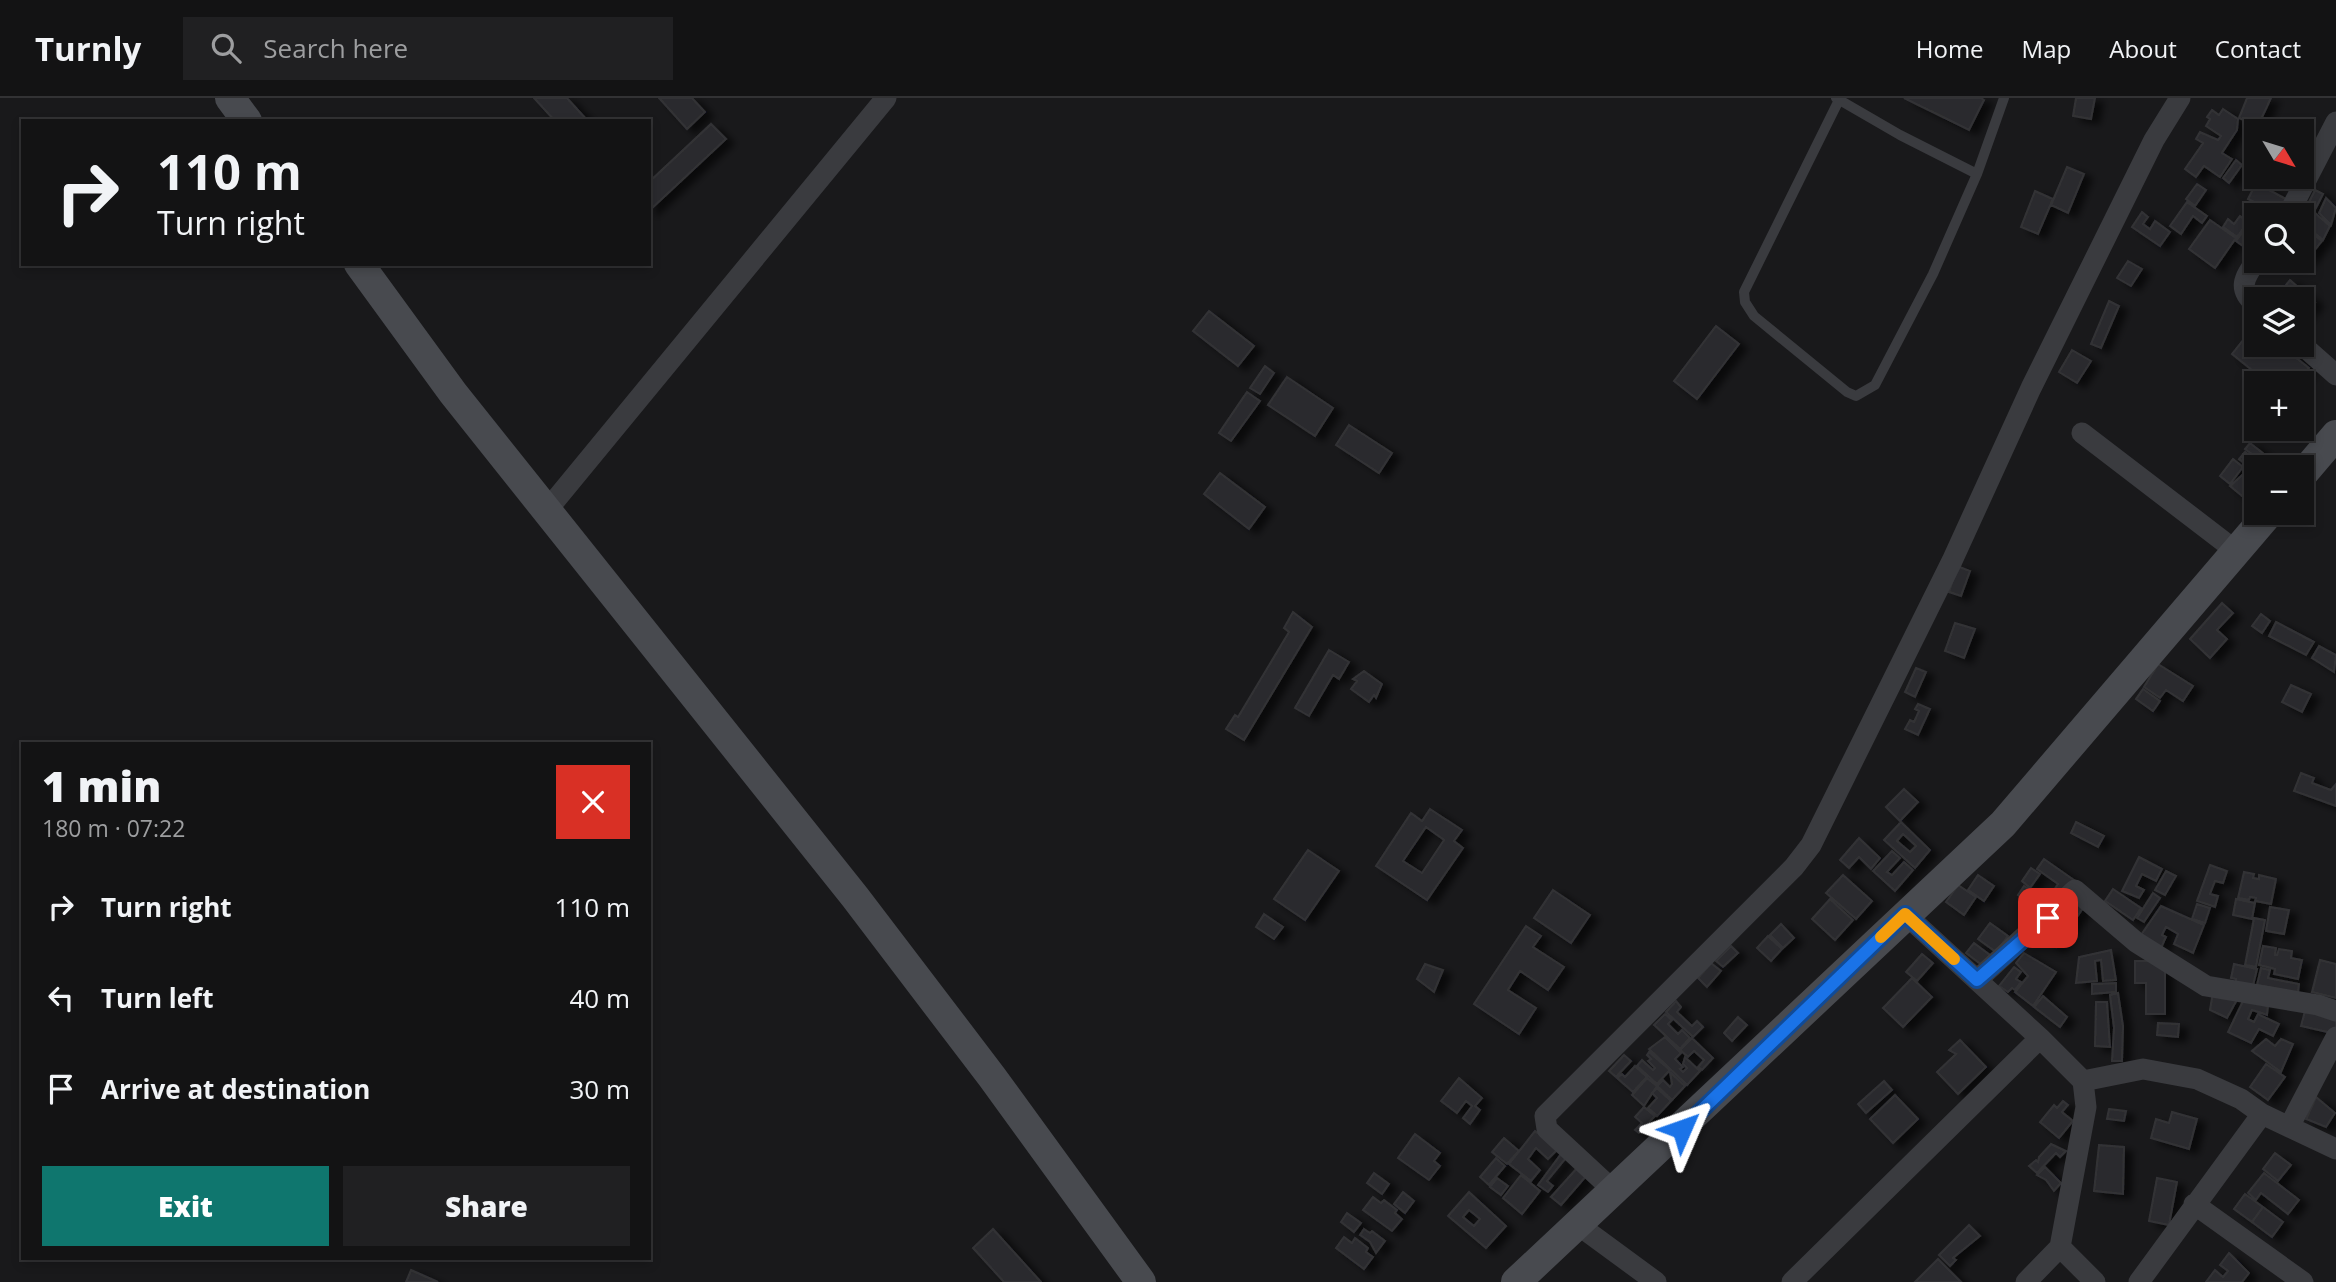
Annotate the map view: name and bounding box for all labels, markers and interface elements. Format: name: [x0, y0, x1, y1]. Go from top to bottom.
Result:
search box: [183, 17, 673, 80]
text: Turnly: [35, 26, 141, 71]
icon: search: [207, 29, 245, 67]
text: Search here: [263, 30, 408, 66]
text: Home: [1916, 32, 1984, 65]
text: Map: [2022, 32, 2071, 65]
text: About: [2109, 32, 2177, 65]
text: Contact: [2215, 32, 2301, 65]
north arrow: [2244, 119, 2314, 189]
map controls: [2244, 119, 2314, 525]
text: 110 m: [157, 138, 302, 204]
icon: right: [42, 147, 133, 238]
text: Turn right: [157, 201, 305, 244]
button: search: [2244, 203, 2314, 273]
button: layers: [2244, 287, 2314, 357]
button: +: [2244, 371, 2314, 441]
button: −: [2244, 455, 2314, 525]
text: 1 min: [42, 757, 161, 814]
button: close: [556, 765, 630, 839]
text: 180 m · 07:22: [42, 812, 185, 844]
icon: right: [42, 888, 80, 926]
pin: [2018, 888, 2078, 948]
text: Turn right: [101, 889, 232, 925]
text: 110 m: [555, 889, 630, 925]
icon: arrive: [2029, 899, 2067, 937]
icon: left: [42, 979, 80, 1017]
text: Turn left: [101, 980, 213, 1016]
text: 40 m: [569, 980, 630, 1016]
icon: arrive: [42, 1070, 80, 1108]
text: Arrive at destination: [101, 1071, 370, 1107]
text: 30 m: [569, 1071, 630, 1107]
position arrow: [1645, 1092, 1719, 1166]
button: Exit: [42, 1166, 329, 1246]
button: Share: [343, 1166, 630, 1246]

